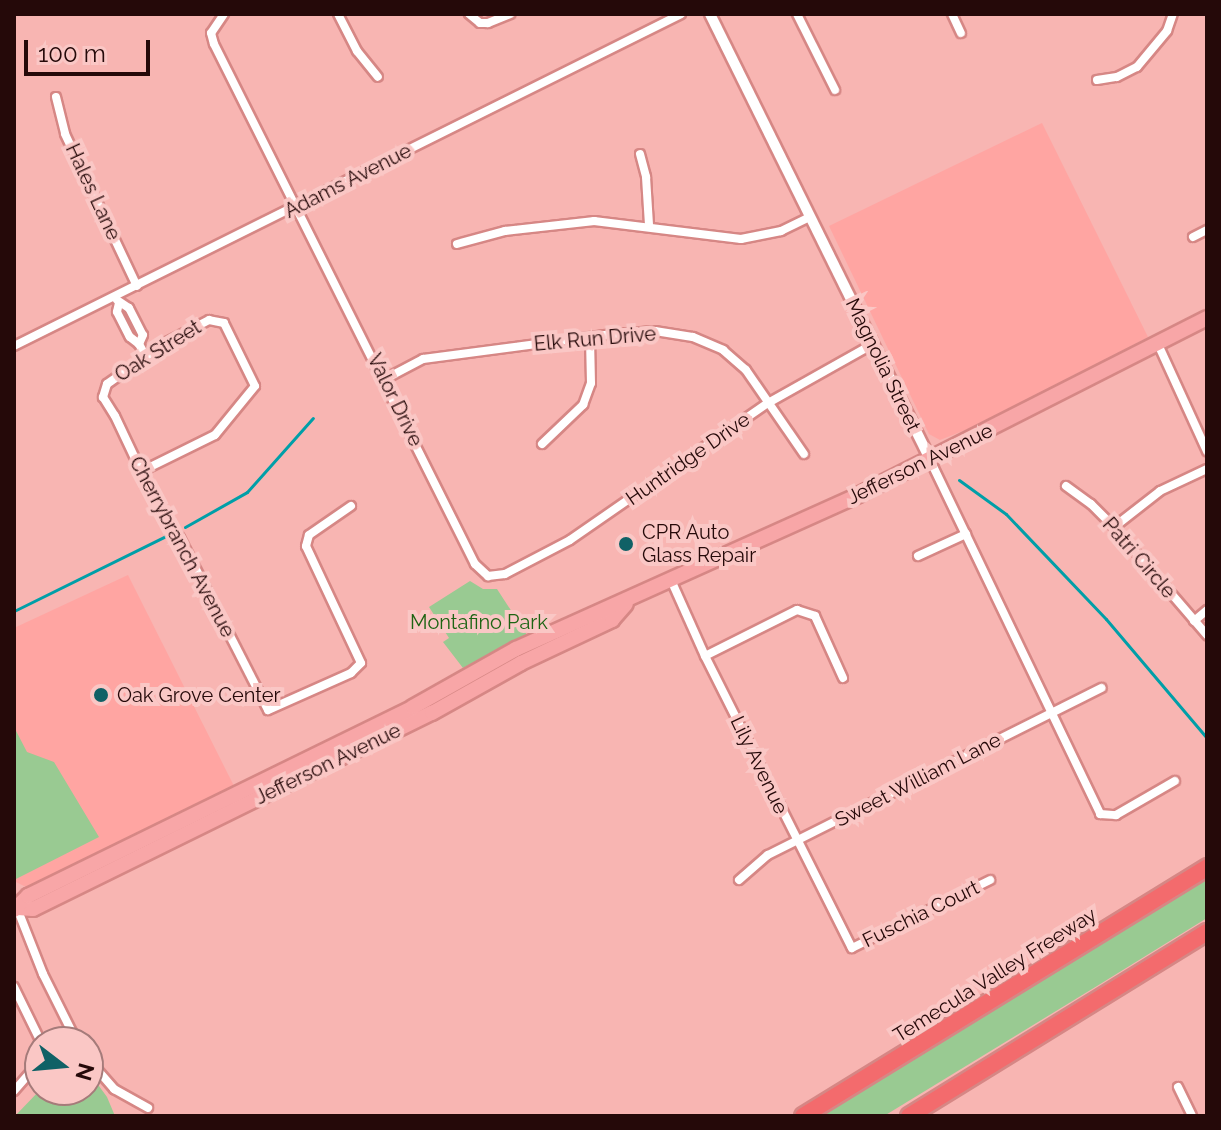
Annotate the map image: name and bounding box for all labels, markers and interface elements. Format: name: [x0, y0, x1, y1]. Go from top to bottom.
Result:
scale bar: [28, 24, 154, 74]
text: 100 m: [38, 39, 106, 68]
street label: Adams Avenue: [280, 139, 416, 223]
street label: Hales Lane: [60, 140, 126, 244]
street label: Magnolia Street: [840, 294, 926, 436]
street label: Oak Street: [111, 315, 205, 387]
street label: Elk Run Drive: [533, 322, 657, 356]
street label: Valor Drive: [362, 350, 428, 450]
street label: Huntridge Drive: [621, 407, 755, 511]
street label: Jefferson Avenue: [843, 418, 997, 510]
street label: Cherrybranch Avenue: [124, 452, 240, 642]
street label: Patri Circle: [1097, 513, 1181, 603]
place label: CPR Auto Glass Repair: [642, 520, 756, 567]
marker: CPR Auto Glass Repair: [617, 535, 635, 553]
park label: Montafino Park: [410, 610, 548, 634]
place label: Oak Grove Center: [117, 683, 281, 707]
marker: Oak Grove Center: [92, 686, 110, 704]
street label: Lily Avenue: [725, 712, 793, 818]
street label: Jefferson Avenue: [251, 718, 405, 810]
street label: Sweet William Lane: [831, 728, 1005, 832]
street label: Fuschia Court: [859, 875, 983, 953]
street label: Temecula Valley Freeway: [889, 902, 1101, 1048]
north arrow: [24, 1026, 104, 1106]
text: N: [70, 1060, 100, 1084]

